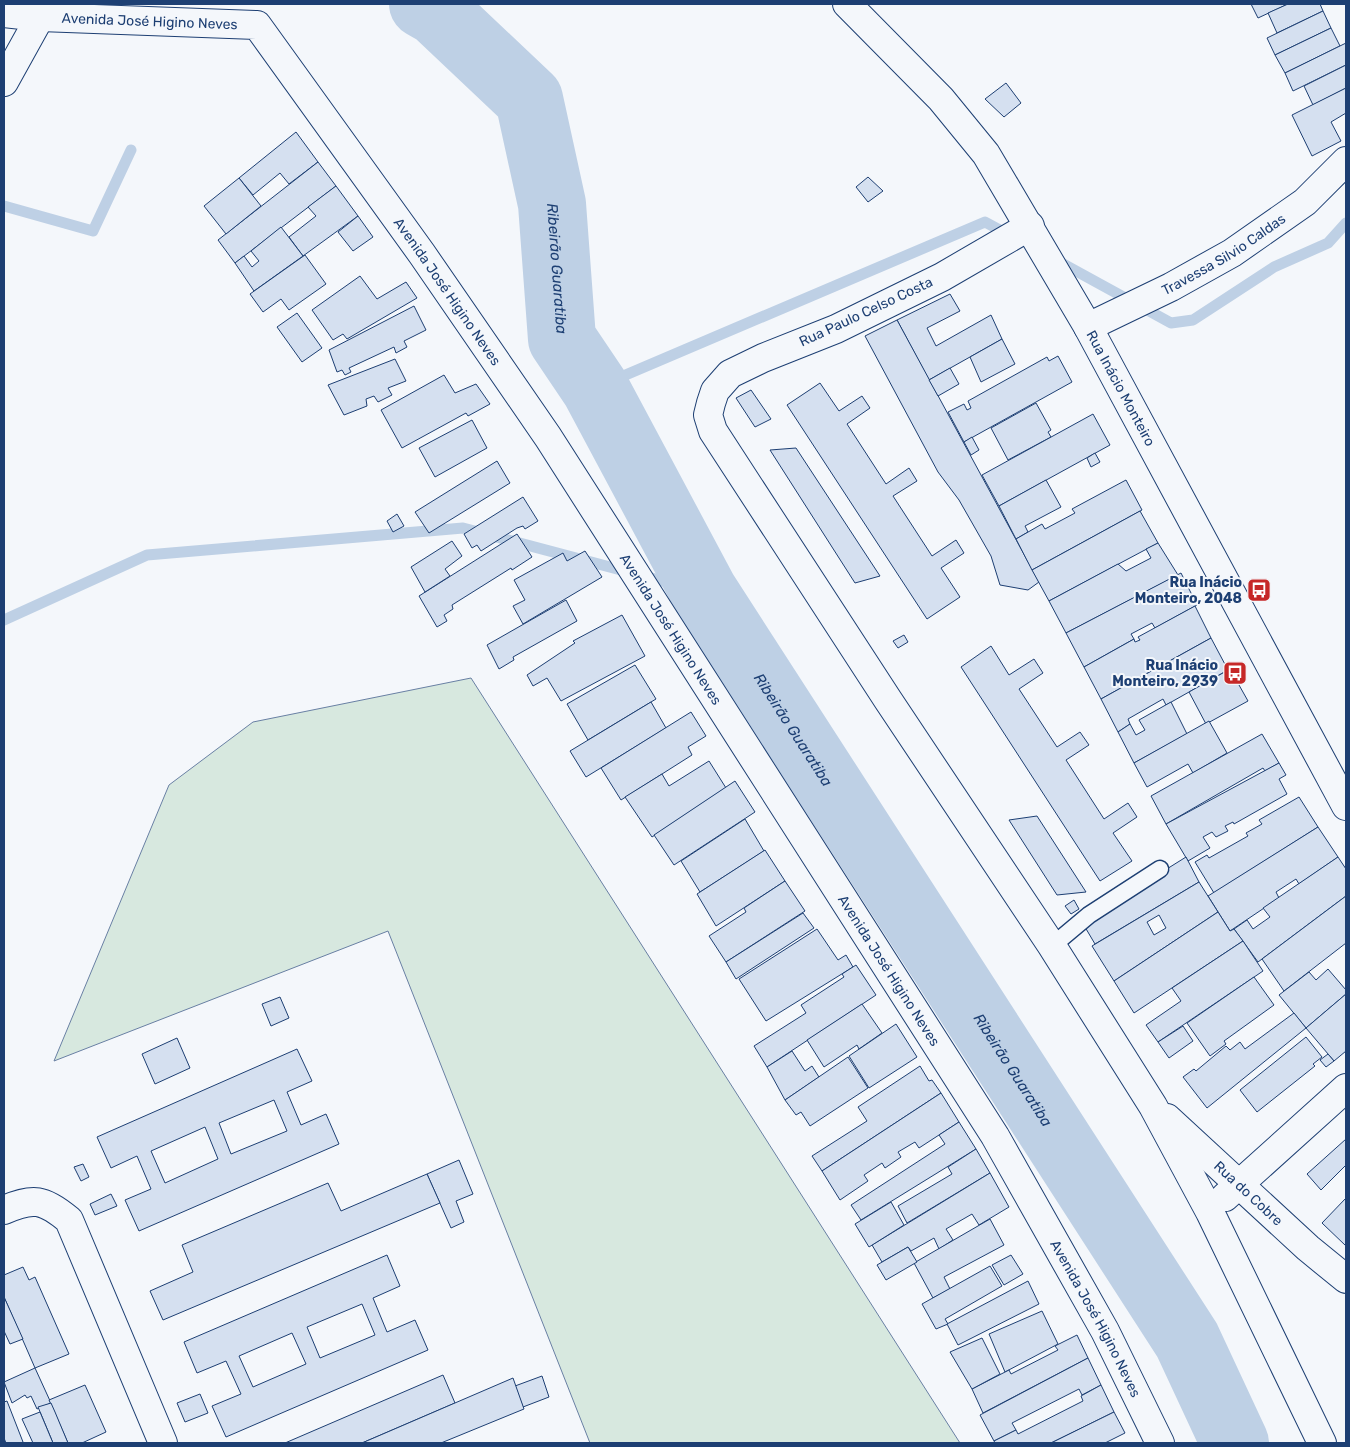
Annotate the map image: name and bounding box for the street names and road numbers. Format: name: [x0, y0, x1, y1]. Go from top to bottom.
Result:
street label: Avenida José Higino Neves: [61, 9, 238, 33]
street label: Travessa Silvio Caldas: [1159, 210, 1289, 299]
street label: Avenida José Higino Neves: [390, 214, 505, 369]
street label: Rua Paulo Celso Costa: [796, 274, 936, 350]
street label: Rua Inácio Monteiro: [1083, 327, 1159, 449]
street label: Avenida José Higino Neves: [616, 551, 726, 708]
street label: Avenida José Higino Neves: [835, 892, 944, 1049]
street label: Rua do Cobre: [1211, 1157, 1287, 1229]
street label: Avenida José Higino Neves: [1047, 1237, 1145, 1400]

